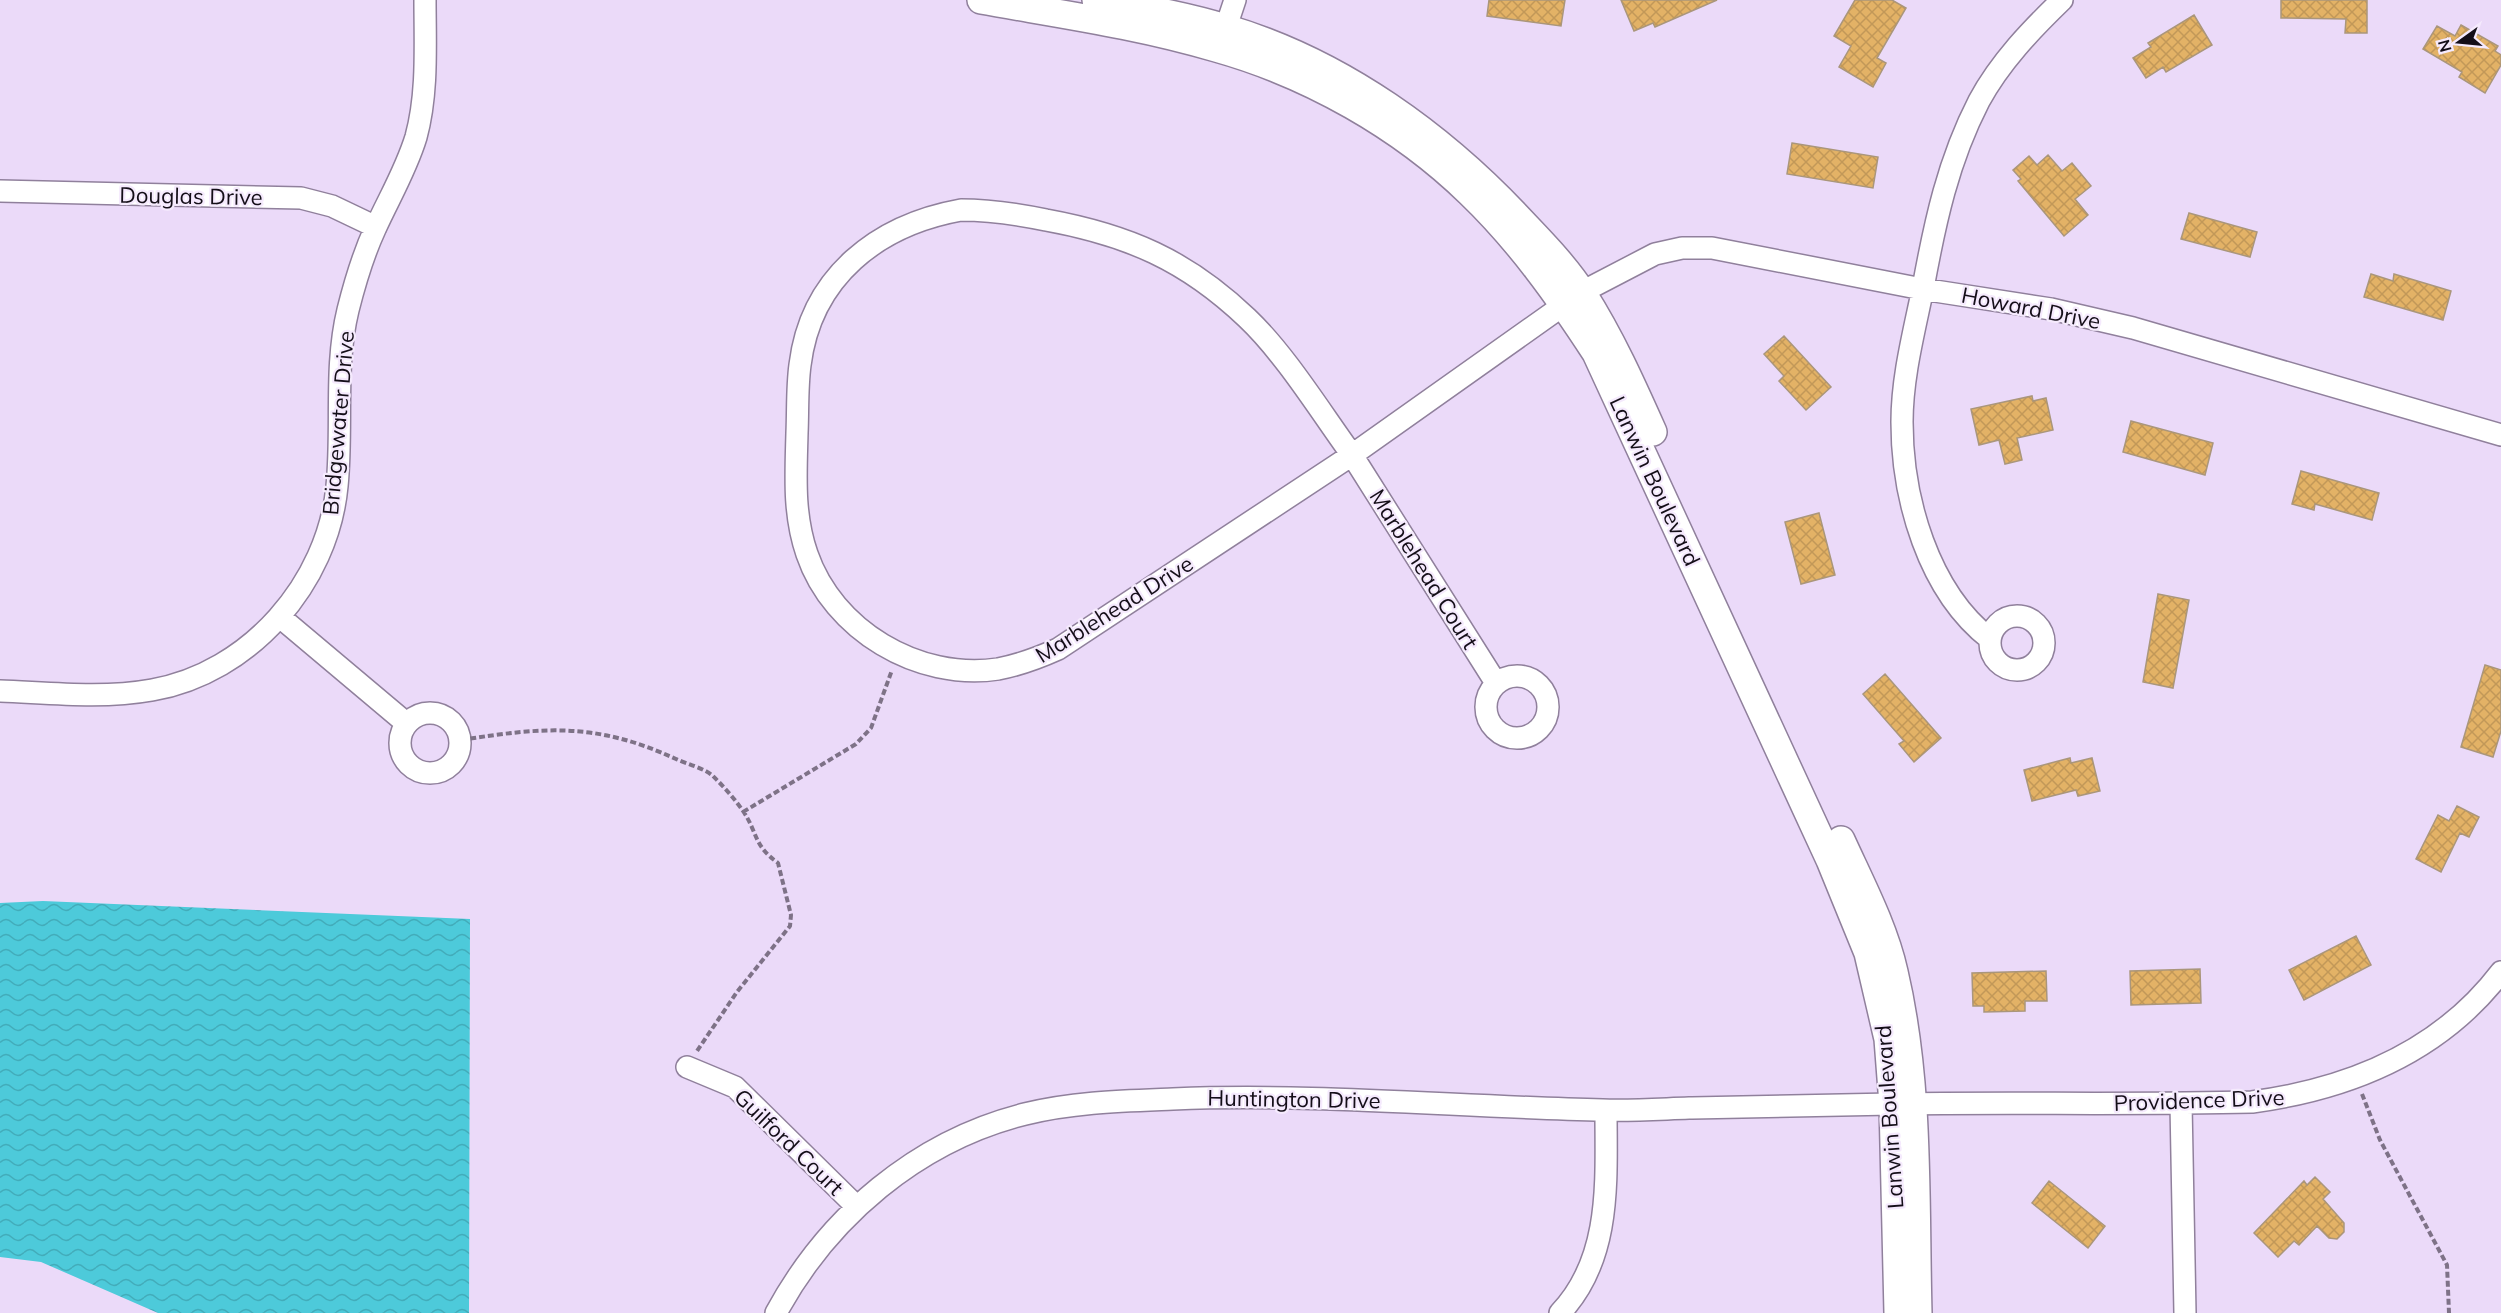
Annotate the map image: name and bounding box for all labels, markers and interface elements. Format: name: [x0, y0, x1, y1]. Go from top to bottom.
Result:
north arrow: [2429, 12, 2489, 72]
text: N: [2433, 37, 2456, 54]
street label: Douglas Drive: [119, 181, 263, 211]
street label: Howard Drive: [1959, 281, 2103, 335]
street label: Bridgewater Drive: [316, 330, 360, 516]
street label: Lanwin Boulevard: [1603, 392, 1707, 570]
street label: Marblehead Court: [1364, 484, 1485, 654]
street label: Marblehead Drive: [1030, 549, 1198, 669]
street label: Lanwin Boulevard: [1869, 1024, 1909, 1210]
street label: Guilford Court: [728, 1083, 850, 1201]
street label: Huntington Drive: [1207, 1083, 1381, 1115]
street label: Providence Drive: [2113, 1083, 2285, 1117]

